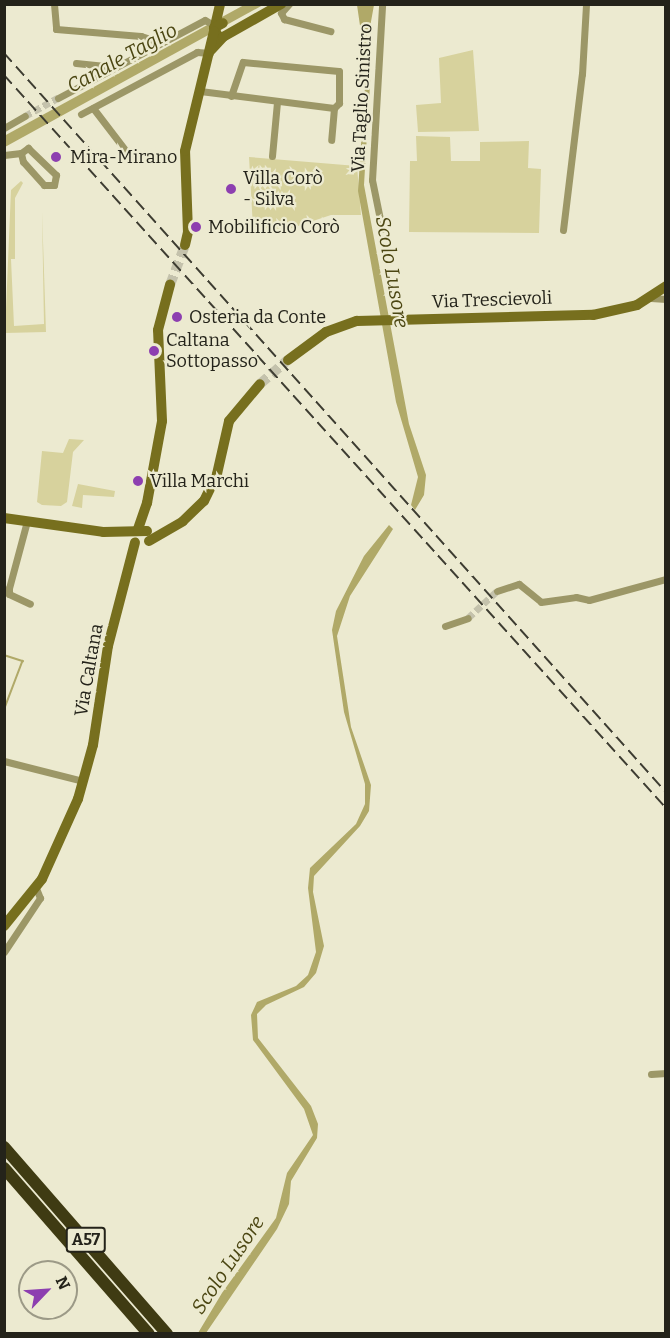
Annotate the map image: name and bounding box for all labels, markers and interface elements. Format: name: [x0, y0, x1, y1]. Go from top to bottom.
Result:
water label: Canale Taglio: [63, 18, 181, 98]
street label: Via Taglio Sinistro: [347, 23, 377, 173]
place label: Mira-Mirano: [70, 146, 177, 168]
marker: Mira-Mirano: [47, 148, 65, 166]
place label: Villa Corò - Silva: [243, 168, 323, 210]
marker: Villa Corò - Silva: [224, 182, 238, 196]
water label: Scolo Lusore: [370, 214, 414, 330]
place label: Mobilificio Corò: [208, 216, 340, 238]
marker: Mobilificio Corò: [189, 220, 203, 234]
street label: Via Trescievoli: [432, 287, 552, 313]
place label: Osteria da Conte: [189, 306, 326, 328]
marker: Osteria da Conte: [170, 310, 184, 324]
place label: Caltana Sottopasso: [166, 330, 258, 372]
marker: Caltana Sottopasso: [147, 344, 161, 358]
place label: Villa Marchi: [150, 470, 249, 492]
marker: Villa Marchi: [131, 474, 145, 488]
street label: Via Caltana: [70, 622, 108, 718]
water label: Scolo Lusore: [186, 1211, 270, 1319]
road number: A57: [65, 1227, 107, 1253]
north arrow: [18, 1260, 78, 1320]
text: N: [52, 1273, 74, 1293]

